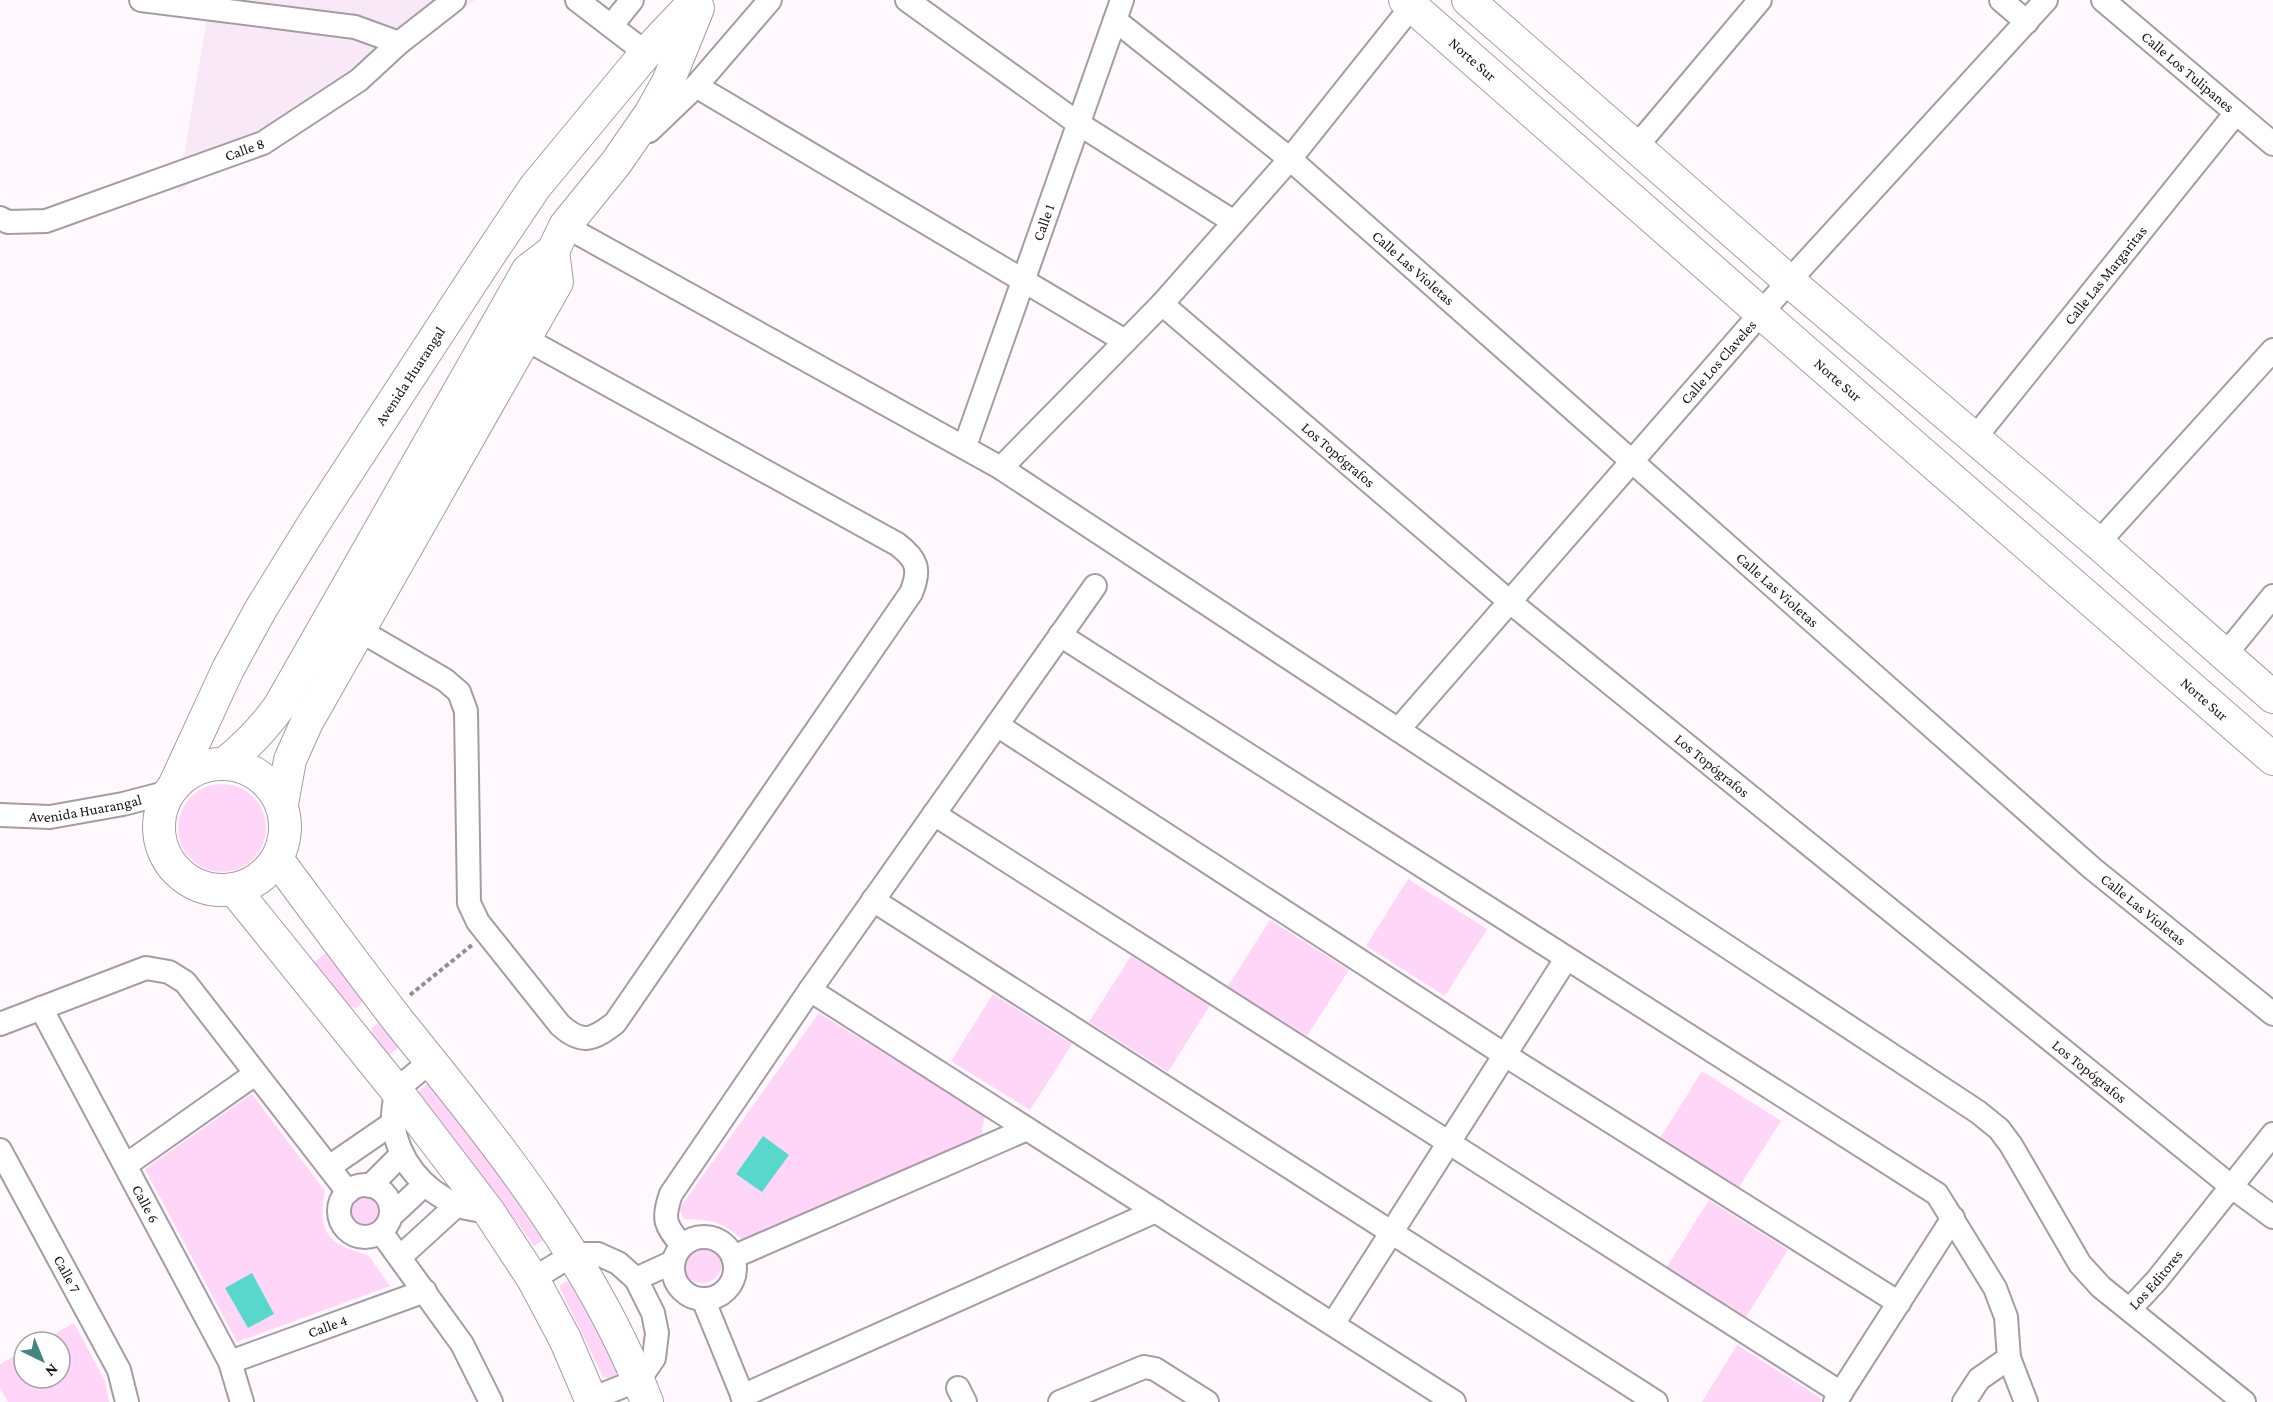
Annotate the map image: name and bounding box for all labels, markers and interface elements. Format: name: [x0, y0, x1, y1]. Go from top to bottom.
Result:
street label: Calle Los Tulipanes: [2138, 28, 2237, 115]
street label: Norte Sur: [1446, 35, 1500, 85]
street label: Calle 8: [223, 135, 267, 164]
street label: Calle 1: [1030, 202, 1058, 243]
street label: Calle Las Margaritas: [2061, 223, 2150, 328]
street label: Calle Las Violetas: [1369, 227, 1458, 309]
street label: Calle Los Claveles: [1678, 317, 1759, 407]
street label: Avenida Huarangal: [372, 324, 448, 428]
street label: Norte Sur: [1811, 355, 1865, 405]
street label: Los Topógrafos: [1298, 419, 1378, 491]
street label: Calle Las Violetas: [1733, 549, 1822, 630]
street label: Norte Sur: [2178, 674, 2232, 724]
street label: Los Topógrafos: [1672, 731, 1752, 801]
street label: Avenida Huarangal: [29, 791, 143, 825]
street label: Calle Las Violetas: [2098, 871, 2189, 949]
street label: Los Topógrafos: [2049, 1037, 2130, 1106]
street label: Calle 6: [129, 1182, 162, 1226]
street label: Los Editores: [2126, 1247, 2186, 1313]
street label: Calle 7: [51, 1253, 84, 1295]
street label: Calle 4: [306, 1312, 350, 1341]
north arrow: [12, 1330, 72, 1390]
text: N: [42, 1361, 62, 1381]

